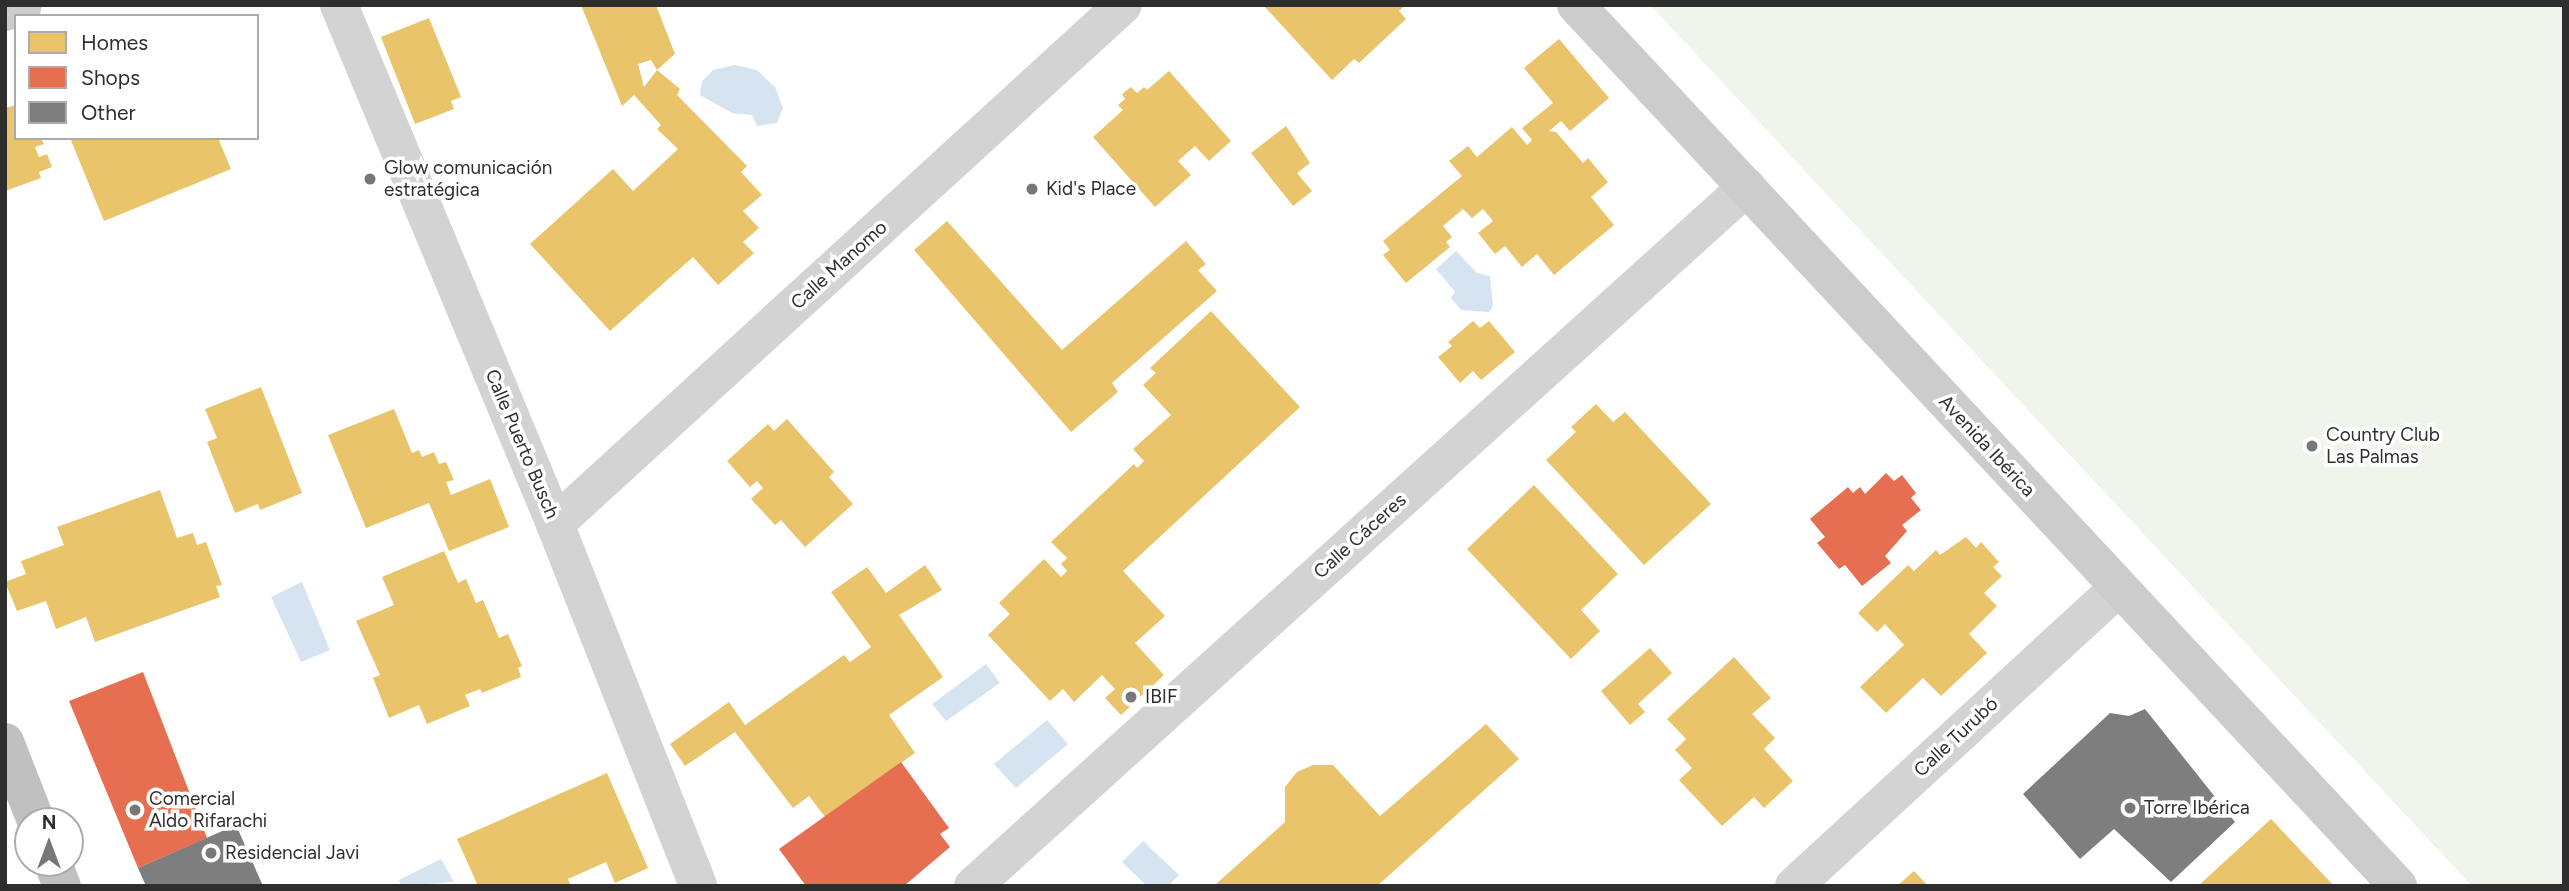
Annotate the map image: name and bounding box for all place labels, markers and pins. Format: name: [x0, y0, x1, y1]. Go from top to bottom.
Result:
place label: Glow comunicación estratégica: [384, 157, 552, 201]
marker: Glow comunicación estratégica: [362, 171, 378, 187]
place label: Kid's Place: [1046, 178, 1136, 200]
marker: Kid's Place: [1024, 181, 1040, 197]
place label: Country Club Las Palmas: [2326, 424, 2440, 468]
marker: Country Club Las Palmas: [2304, 438, 2320, 454]
place label: IBIF: [1145, 686, 1177, 708]
marker: IBIF: [1123, 689, 1139, 705]
place label: Comercial Aldo Rifarachi: [149, 788, 267, 832]
place label: Torre Ibérica: [2144, 797, 2250, 819]
marker: Torre Ibérica: [2122, 800, 2138, 816]
marker: Comercial Aldo Rifarachi: [127, 802, 143, 818]
place label: Residencial Javi: [225, 842, 360, 864]
marker: Residencial Javi: [203, 845, 219, 861]

